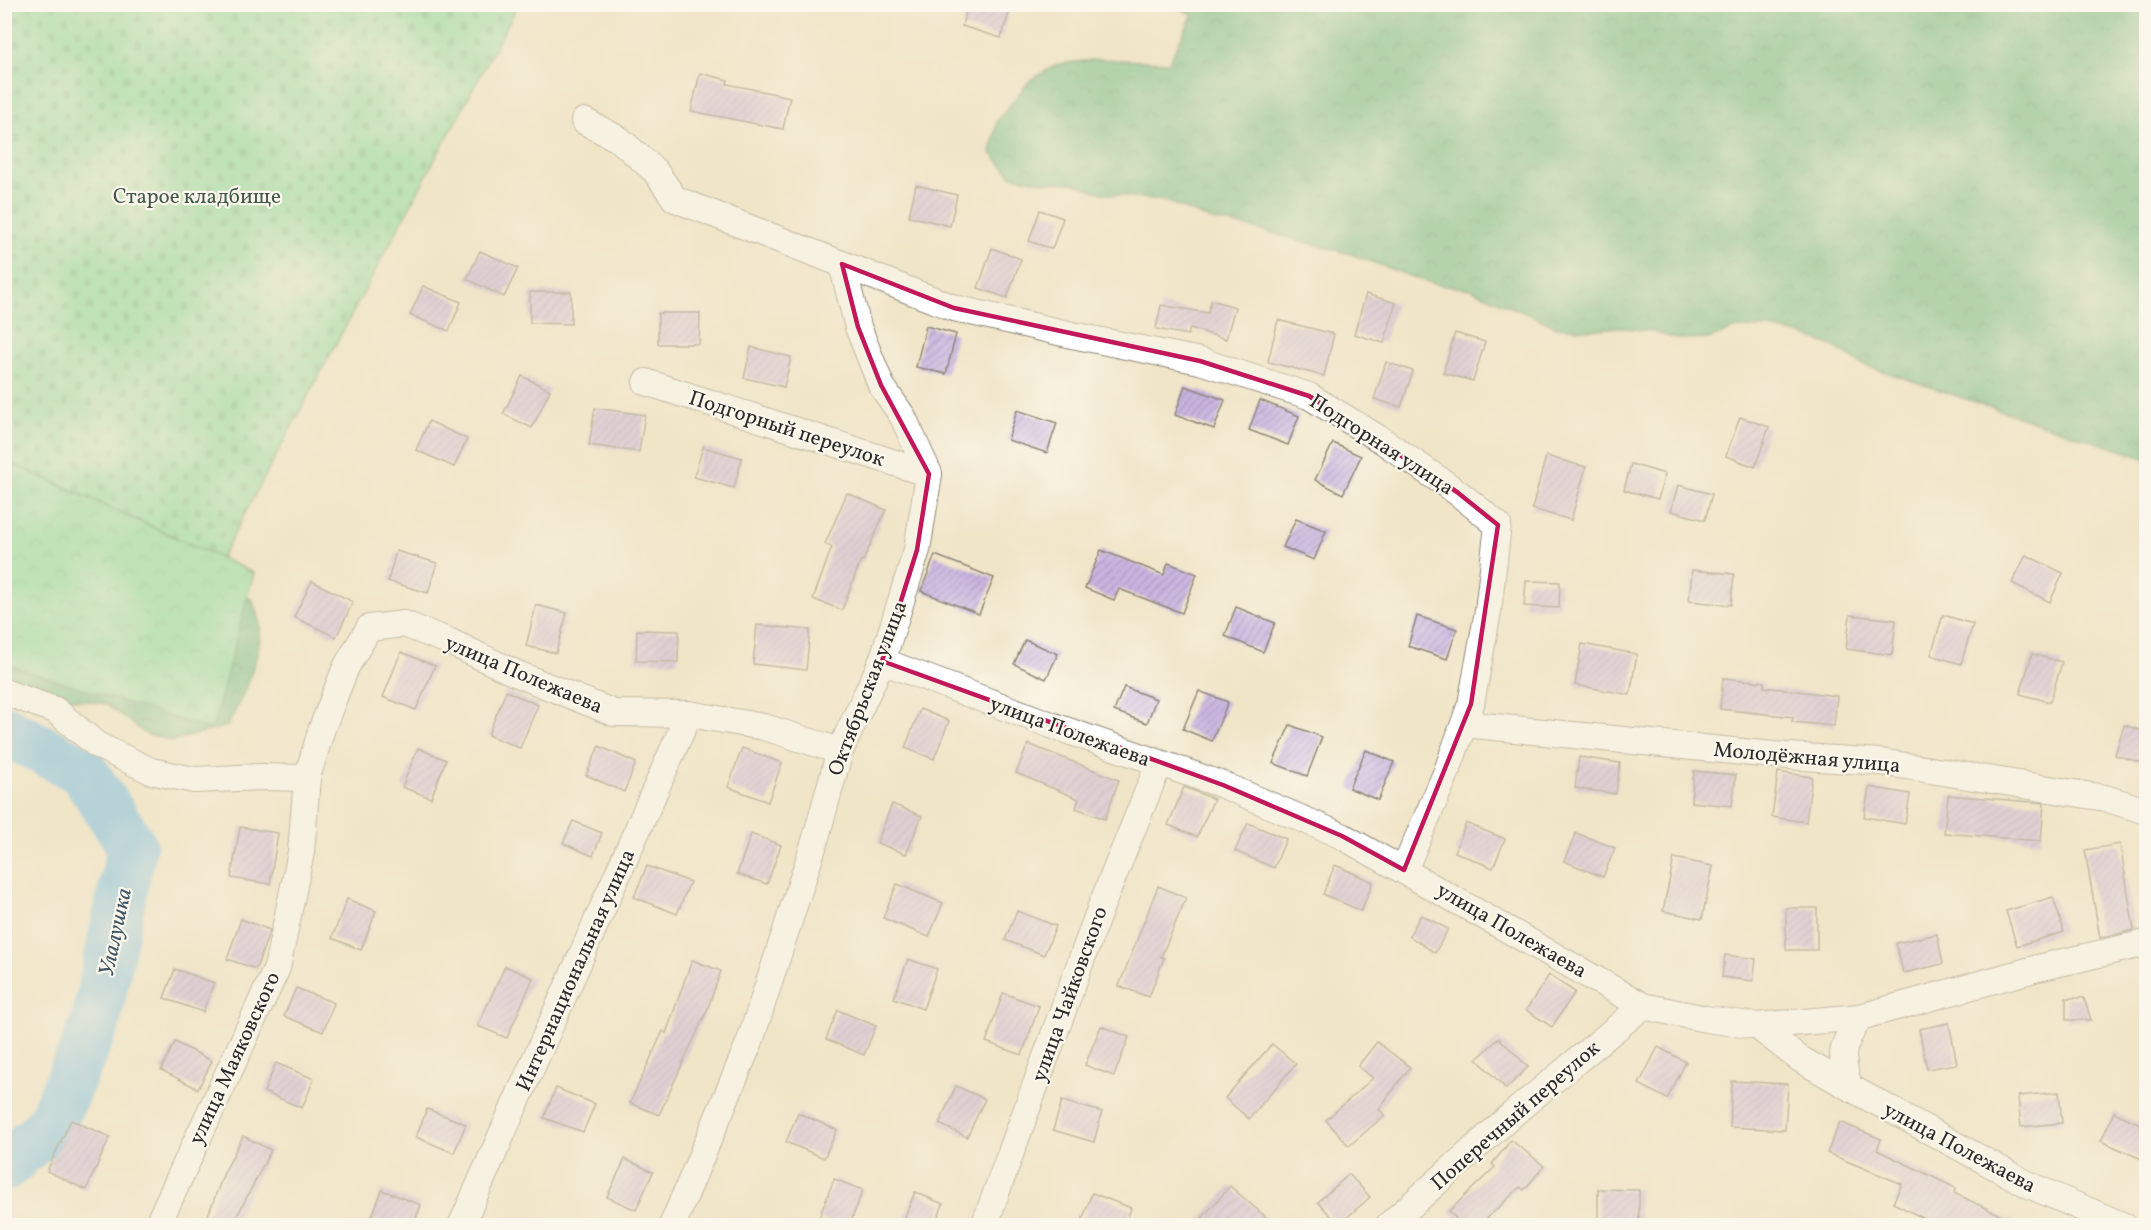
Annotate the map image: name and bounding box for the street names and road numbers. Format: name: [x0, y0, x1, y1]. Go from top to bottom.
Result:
street label: Подгорный переулок: [685, 384, 888, 475]
street label: Подгорная улица: [1303, 388, 1459, 503]
street label: Октябрьская улица: [822, 597, 915, 780]
street label: улица Полежаева: [440, 629, 607, 722]
street label: улица Полежаева: [985, 690, 1154, 775]
street label: Молодёжная улица: [1712, 736, 1902, 781]
street label: Интернациональная улица: [510, 845, 643, 1096]
street label: улица Полежаева: [1431, 876, 1592, 986]
street label: улица Чайковского: [1025, 903, 1116, 1086]
street label: улица Маяковского: [183, 967, 288, 1150]
street label: Поперечный переулок: [1425, 1035, 1607, 1198]
street label: улица Полежаева: [1878, 1096, 2041, 1201]

